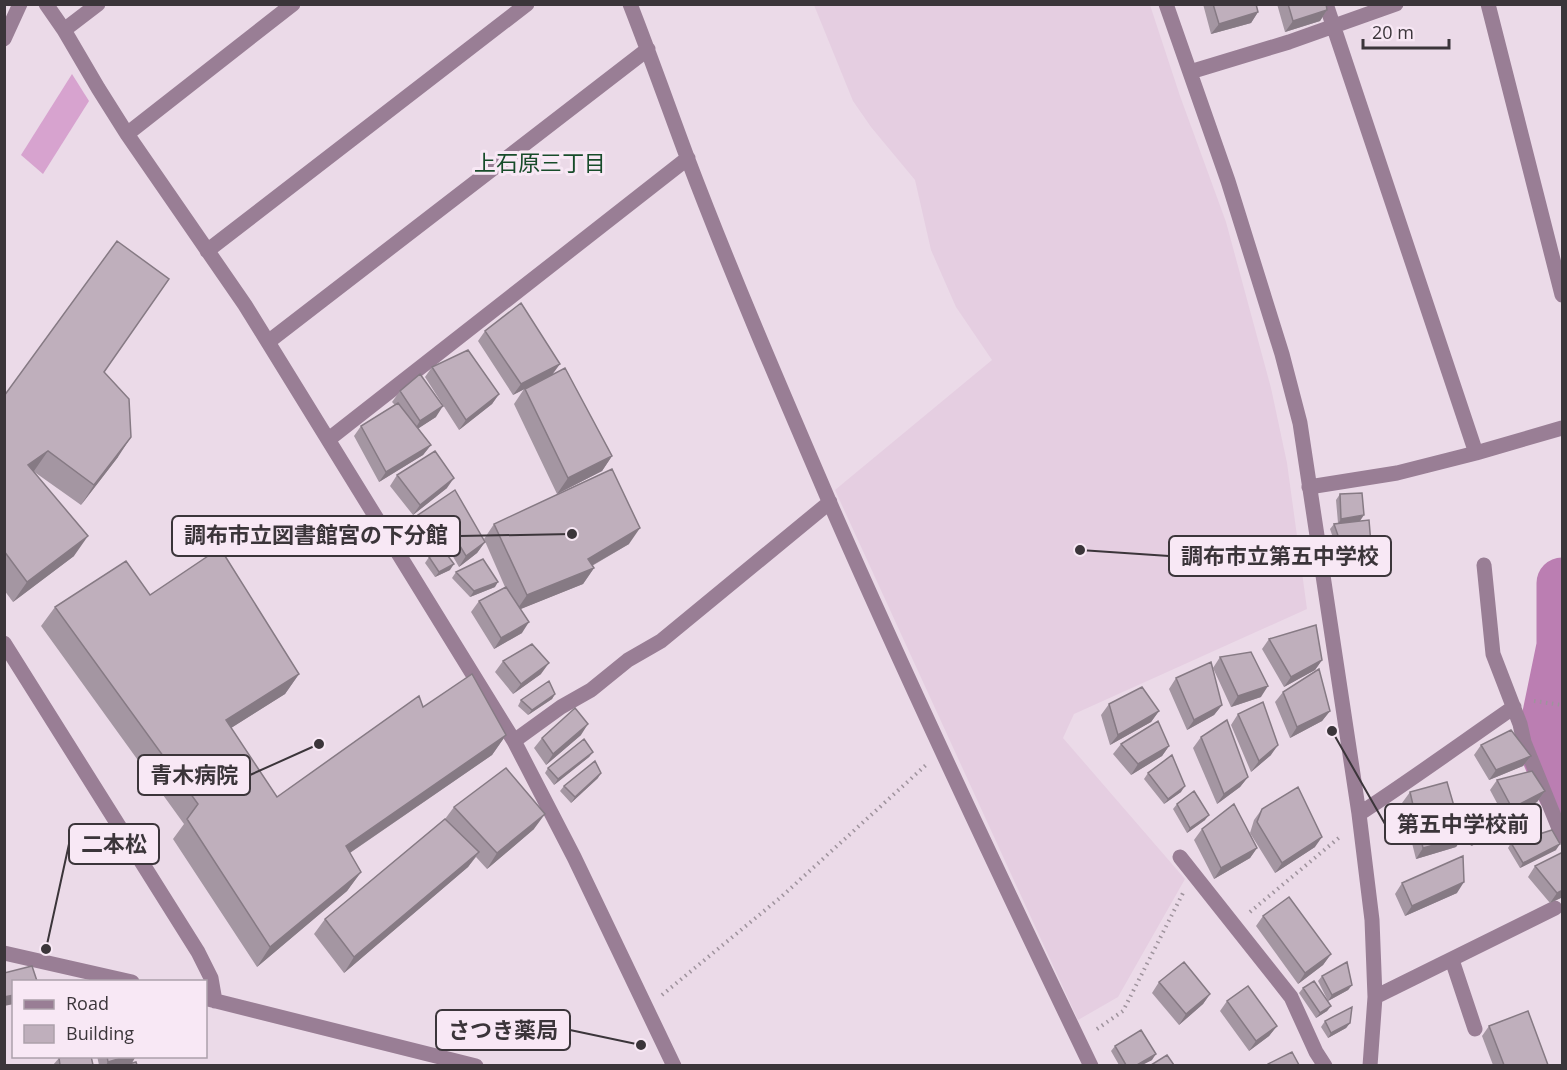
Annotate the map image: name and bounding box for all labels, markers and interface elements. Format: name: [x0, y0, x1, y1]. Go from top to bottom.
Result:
scale bar: [1363, 12, 1448, 50]
text: 20 m: [1372, 20, 1414, 44]
district label: 上石原三丁目: [474, 147, 606, 177]
callout: 調布市立図書館宮の下分館: [172, 516, 460, 556]
text: 調布市立図書館宮の下分館: [184, 519, 448, 549]
callout: 調布市立第五中学校: [1169, 536, 1391, 576]
text: 調布市立第五中学校: [1181, 540, 1379, 570]
callout: 青木病院: [138, 755, 250, 795]
text: 青木病院: [150, 759, 238, 789]
callout: 第五中学校前: [1385, 804, 1541, 844]
text: 第五中学校前: [1397, 808, 1529, 838]
callout: 二本松: [69, 824, 159, 864]
text: 二本松: [81, 828, 147, 858]
legend: [12, 980, 207, 1058]
text: Road: [66, 991, 109, 1015]
callout: さつき薬局: [436, 1010, 570, 1050]
text: さつき薬局: [448, 1014, 558, 1044]
text: Building: [66, 1021, 134, 1045]

